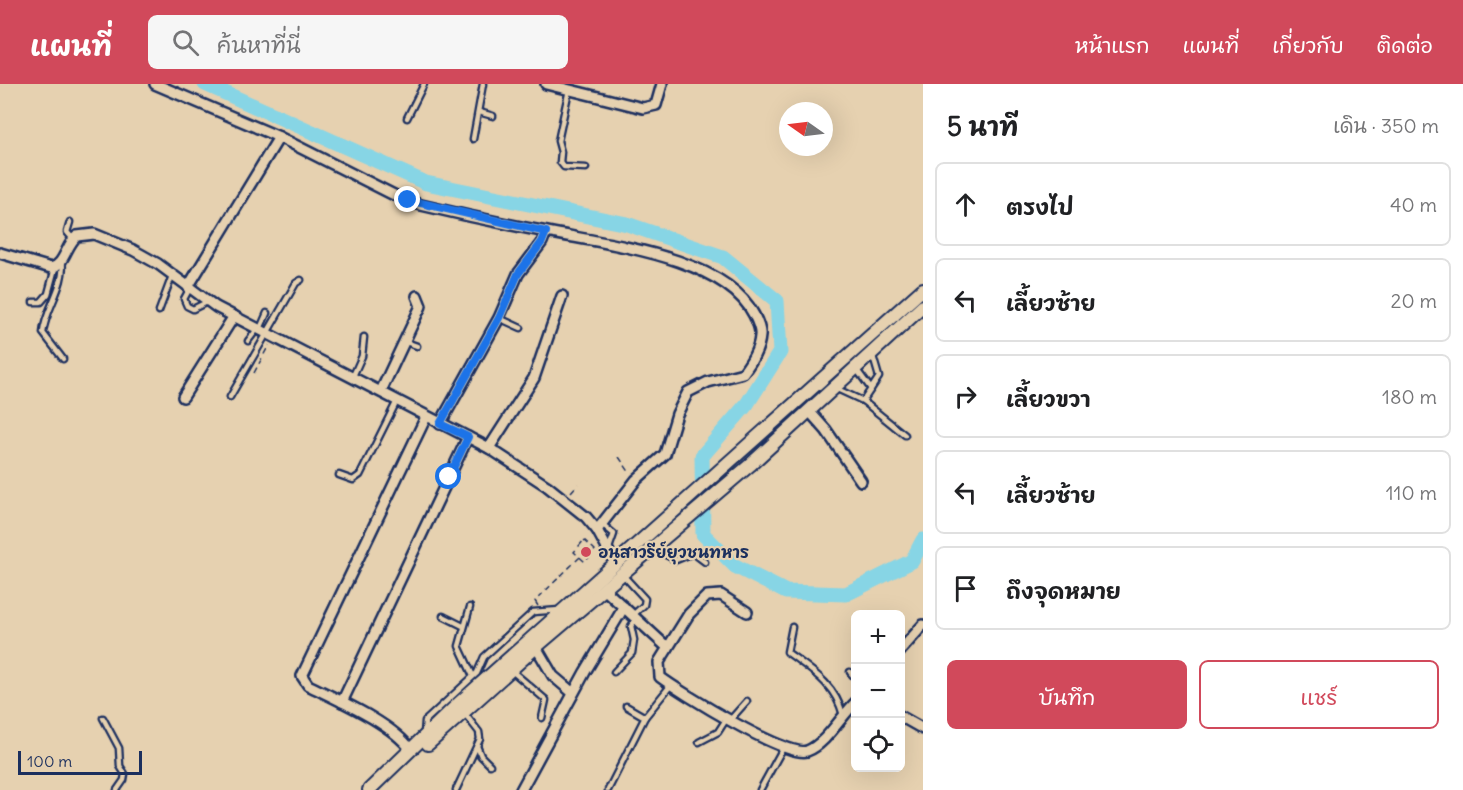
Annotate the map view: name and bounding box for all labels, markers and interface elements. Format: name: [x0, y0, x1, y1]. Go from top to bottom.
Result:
search box: [148, 15, 568, 69]
icon: search: [169, 26, 202, 59]
text: แผนที่: [30, 28, 112, 64]
text: ค้นหาที่นี่: [217, 31, 301, 59]
text: หน้าแรก: [1075, 32, 1150, 59]
text: แผนที่: [1183, 32, 1239, 59]
text: เกี่ยวกับ: [1272, 32, 1344, 59]
text: ติดต่อ: [1377, 32, 1433, 59]
north arrow: [779, 102, 833, 156]
text: 5 นาที: [947, 110, 1018, 143]
text: เดิน · 350 m: [1333, 113, 1439, 138]
route end: [394, 186, 420, 212]
icon: ahead: [949, 188, 982, 221]
text: 40 m: [1390, 192, 1437, 217]
text: ตรงไป: [1006, 193, 1074, 221]
icon: left: [949, 284, 982, 317]
text: 20 m: [1391, 288, 1437, 313]
text: เลี้ยวซ้าย: [1006, 289, 1096, 317]
icon: right: [949, 380, 982, 413]
text: 180 m: [1382, 384, 1437, 409]
text: เลี้ยวขวา: [1006, 385, 1090, 413]
route start: [435, 463, 461, 489]
icon: left: [949, 476, 982, 509]
text: 110 m: [1386, 480, 1437, 505]
text: เลี้ยวซ้าย: [1006, 481, 1096, 509]
place label: อนุสาวรีย์ยุวชนทหาร: [598, 541, 749, 565]
marker: อนุสาวรีย์ยุวชนทหาร: [579, 545, 593, 559]
icon: arrive: [949, 572, 982, 605]
text: ถึงจุดหมาย: [1006, 577, 1121, 605]
map controls: [851, 610, 905, 772]
button: +: [851, 610, 905, 664]
button: บันทึก: [947, 660, 1187, 729]
button: แชร์: [1199, 660, 1439, 729]
button: −: [851, 664, 905, 718]
button: locate: [851, 718, 905, 772]
scale bar: [18, 748, 142, 776]
text: 100 m: [27, 751, 72, 771]

